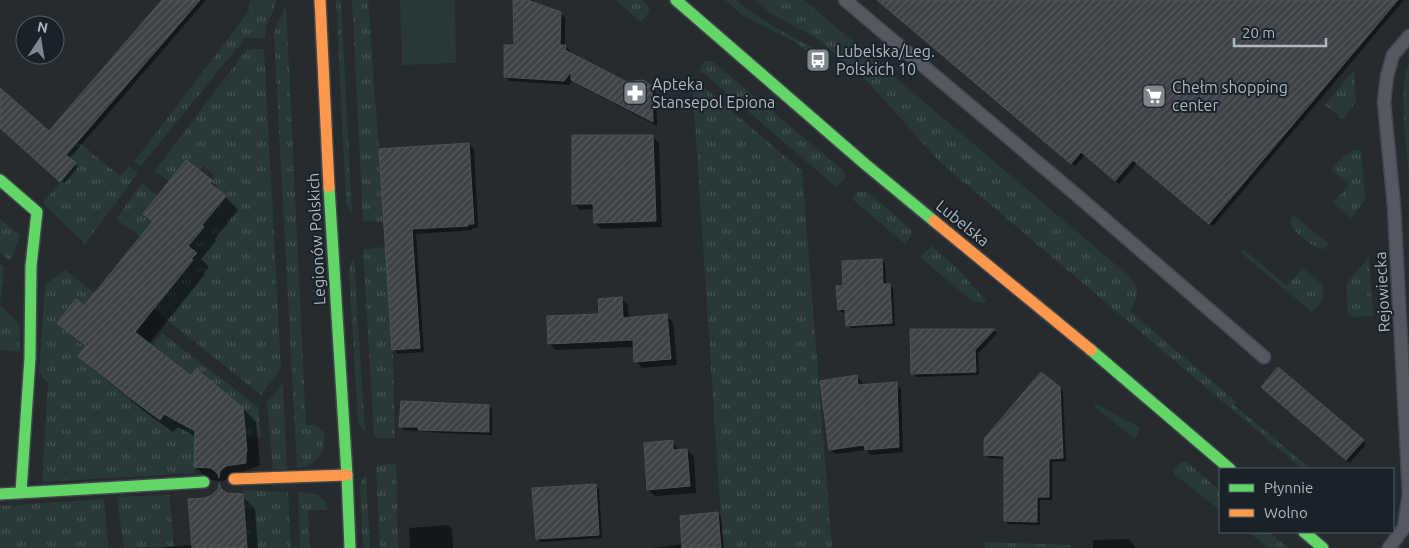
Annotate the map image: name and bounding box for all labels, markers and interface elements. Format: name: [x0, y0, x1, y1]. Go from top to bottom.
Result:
north arrow: [15, 15, 65, 65]
scale bar: [1234, 15, 1326, 47]
text: N: [36, 18, 49, 36]
text: 20 m: [1242, 24, 1275, 41]
place label: Lubelska/Leg. Polskich 10: [836, 42, 935, 78]
bus stop icon: Lubelska/Leg. Polskich 10: [805, 47, 831, 73]
place label: Apteka Stansepol Epiona: [652, 75, 775, 111]
place label: Chełm shopping center: [1172, 78, 1288, 114]
pharmacy icon: Apteka Stansepol Epiona: [622, 80, 648, 106]
supermarket icon: Chełm shopping center: [1141, 83, 1167, 109]
street label: Legionów Polskich: [304, 172, 328, 306]
street label: Lubelska: [933, 196, 993, 250]
street label: Rejowiecka: [1371, 251, 1393, 333]
legend: [1219, 468, 1394, 533]
text: Płynnie: [1264, 479, 1313, 496]
text: Wolno: [1264, 504, 1308, 521]

